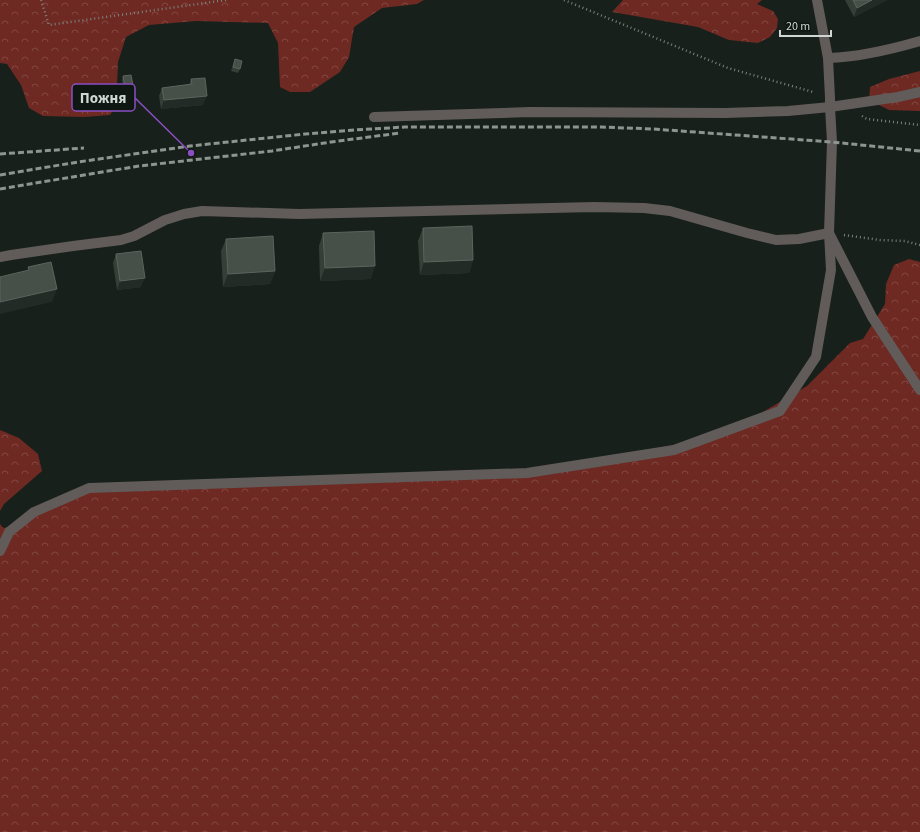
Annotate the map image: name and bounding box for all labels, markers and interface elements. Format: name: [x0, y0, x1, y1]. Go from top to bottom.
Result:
scale bar: [780, 12, 831, 38]
text: 20 m: [786, 18, 810, 35]
callout: Пожня: [72, 84, 135, 111]
text: Пожня: [80, 88, 126, 109]

